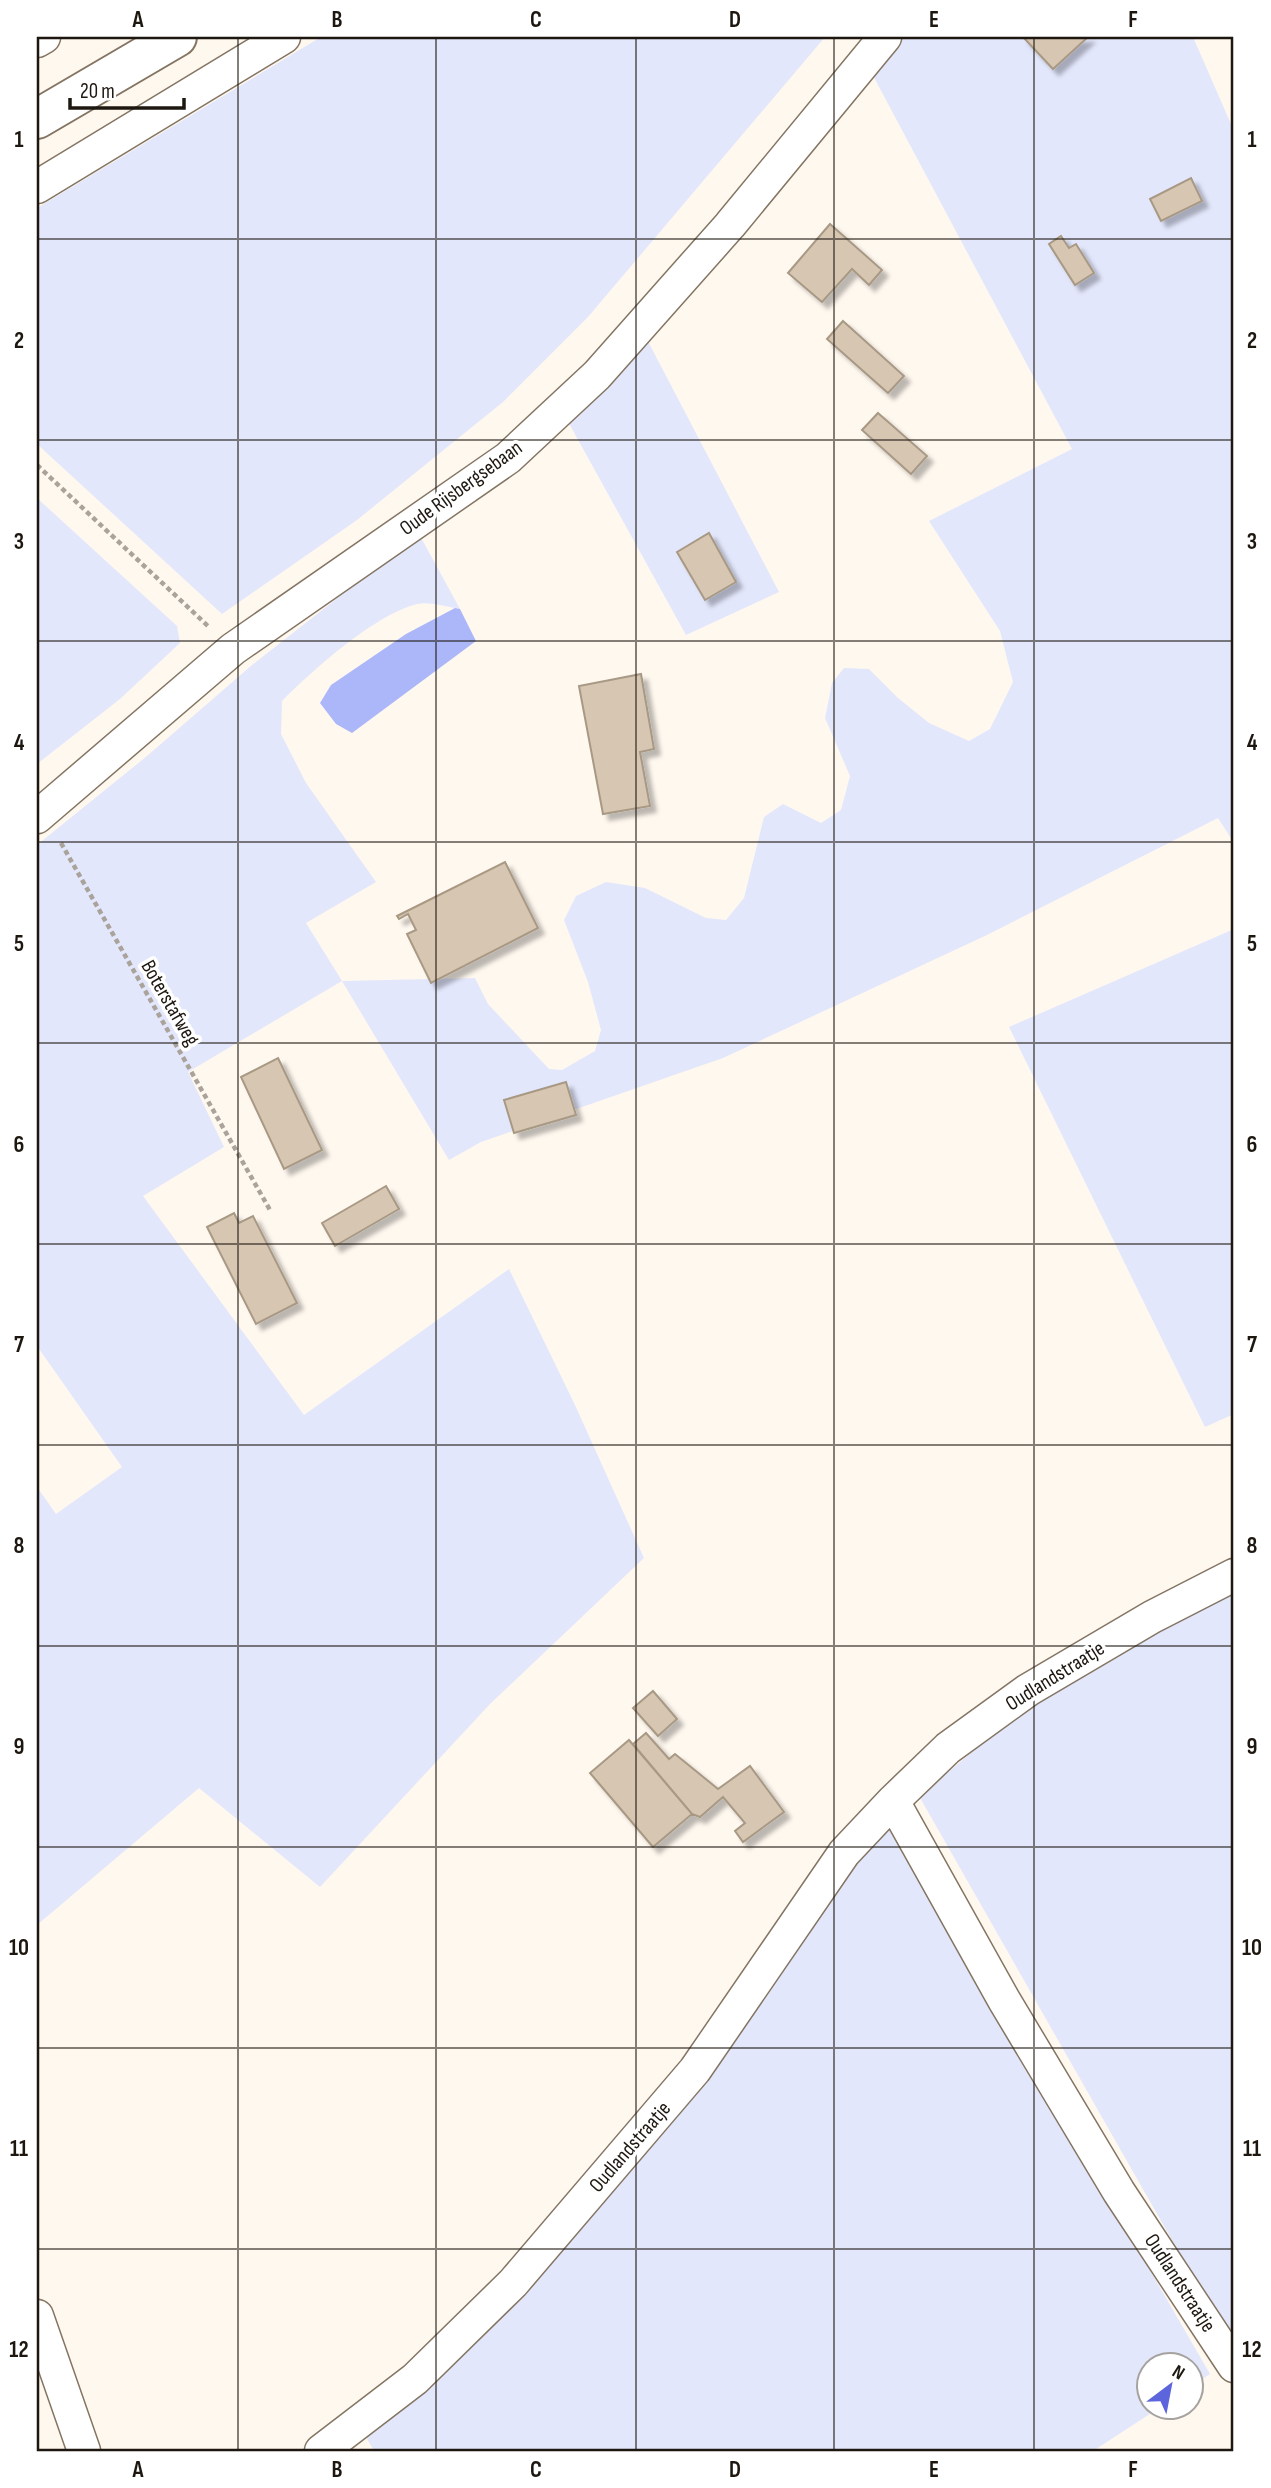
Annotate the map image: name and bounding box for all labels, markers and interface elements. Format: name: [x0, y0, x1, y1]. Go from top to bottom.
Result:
text: A: [132, 6, 145, 34]
text: B: [332, 6, 343, 34]
text: C: [530, 6, 542, 34]
text: D: [729, 6, 741, 34]
text: E: [929, 6, 939, 34]
text: F: [1128, 6, 1138, 34]
scale bar: [70, 66, 184, 110]
text: 20 m: [80, 79, 115, 104]
text: 1: [14, 126, 24, 154]
text: 1: [1247, 126, 1257, 154]
text: 2: [14, 327, 24, 355]
text: 2: [1247, 327, 1257, 355]
street label: Oude Rijsbergsebaan: [395, 435, 527, 541]
text: 3: [14, 528, 24, 556]
text: 3: [1247, 528, 1257, 556]
text: 4: [14, 729, 25, 757]
text: 4: [1247, 729, 1258, 757]
text: 5: [14, 930, 24, 958]
text: 5: [1247, 930, 1257, 958]
street label: Boterstafweg: [135, 956, 205, 1050]
text: 6: [14, 1131, 24, 1159]
text: 6: [1247, 1131, 1257, 1159]
text: 7: [14, 1331, 24, 1359]
text: 7: [1247, 1331, 1257, 1359]
text: 8: [14, 1532, 25, 1560]
text: 8: [1247, 1532, 1258, 1560]
street label: Oudlandstraatje: [1001, 1636, 1109, 1716]
text: 9: [14, 1733, 24, 1761]
text: 9: [1247, 1733, 1257, 1761]
text: 10: [9, 1934, 29, 1962]
text: 10: [1242, 1934, 1262, 1962]
street label: Oudlandstraatje: [584, 2097, 676, 2197]
text: 11: [10, 2135, 28, 2163]
text: 11: [1243, 2135, 1261, 2163]
street label: Oudlandstraatje: [1139, 2229, 1221, 2337]
text: 12: [9, 2336, 29, 2364]
text: 12: [1242, 2336, 1262, 2364]
north arrow: [1134, 2352, 1204, 2422]
text: N: [1168, 2360, 1189, 2385]
text: A: [132, 2456, 145, 2484]
text: B: [332, 2456, 343, 2484]
text: C: [530, 2456, 542, 2484]
text: D: [729, 2456, 741, 2484]
text: E: [929, 2456, 939, 2484]
text: F: [1128, 2456, 1138, 2484]

